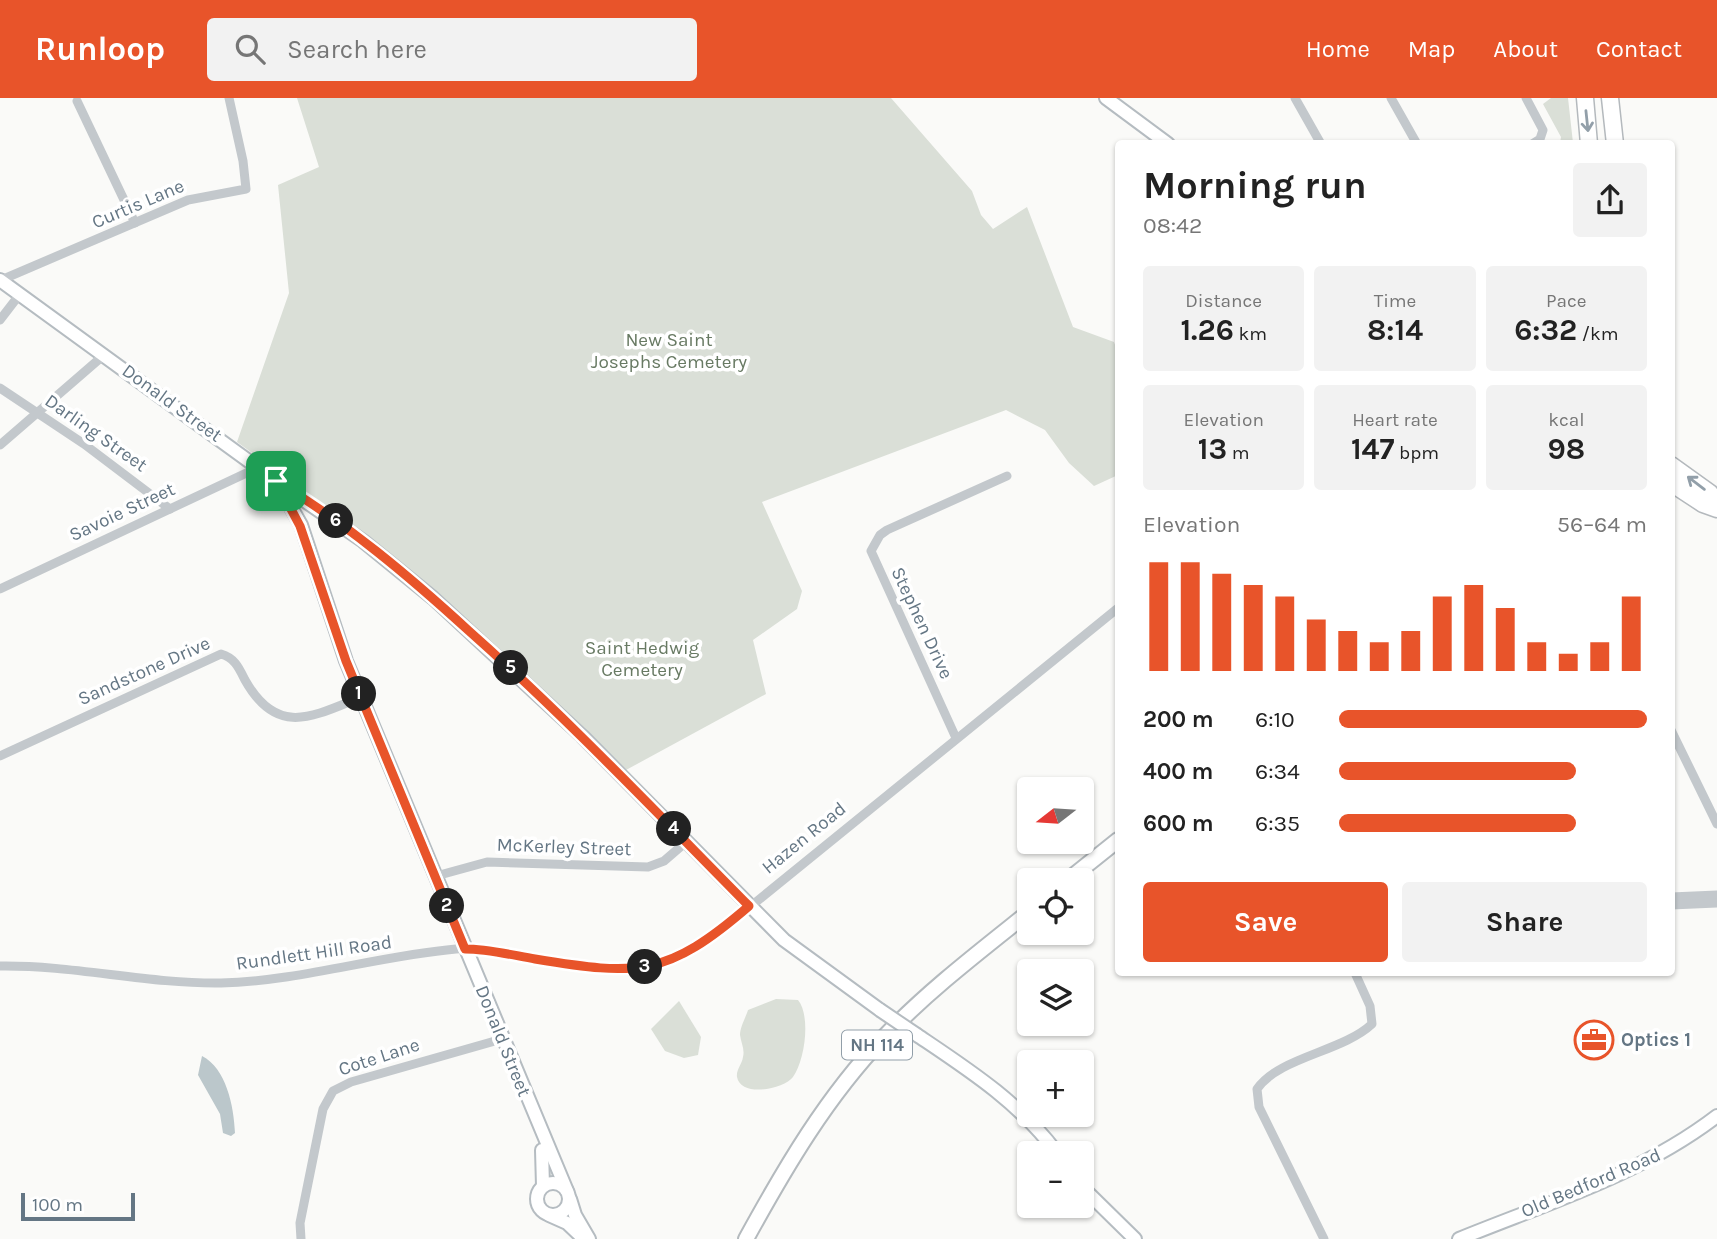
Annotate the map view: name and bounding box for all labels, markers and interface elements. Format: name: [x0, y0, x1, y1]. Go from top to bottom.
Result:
search box: [207, 18, 697, 81]
text: Runloop: [35, 30, 165, 68]
icon: search: [231, 30, 269, 68]
text: Search here: [287, 34, 427, 65]
text: Home: [1306, 35, 1370, 63]
text: Map: [1408, 35, 1455, 63]
text: About: [1493, 35, 1558, 63]
text: Contact: [1596, 35, 1682, 63]
one-way arrow: [1581, 109, 1594, 132]
text: Morning run: [1143, 163, 1367, 208]
button: share: [1573, 163, 1647, 237]
street label: Curtis Lane: [89, 175, 187, 233]
text: 08:42: [1143, 212, 1202, 239]
text: Distance: [1185, 290, 1262, 312]
text: Time: [1374, 290, 1416, 312]
text: Pace: [1546, 290, 1587, 312]
text: 1.26: [1180, 312, 1234, 348]
text: 8:14: [1367, 312, 1423, 348]
text: 6:32: [1514, 312, 1577, 348]
text: km: [1234, 323, 1267, 345]
text: /km: [1577, 323, 1618, 345]
park label: New Saint Josephs Cemetery: [591, 329, 747, 373]
street label: Donald Street: [118, 359, 226, 447]
street label: Darling Street: [41, 390, 151, 476]
text: Elevation: [1183, 409, 1264, 431]
text: Heart rate: [1352, 409, 1438, 431]
text: kcal: [1548, 409, 1584, 431]
text: 13: [1198, 431, 1227, 467]
text: 147: [1351, 431, 1394, 467]
text: 98: [1547, 431, 1585, 467]
text: m: [1227, 442, 1249, 464]
text: bpm: [1394, 442, 1439, 464]
pin: [246, 451, 306, 511]
icon: arrive: [257, 462, 295, 500]
one-way arrow: [1688, 476, 1706, 491]
street label: Savoie Street: [66, 478, 178, 546]
pin: 6: [318, 504, 354, 538]
text: 6: [330, 509, 341, 531]
text: Elevation: [1143, 511, 1240, 538]
text: 56–64 m: [1557, 511, 1647, 538]
street label: Stephen Drive: [886, 563, 958, 683]
street label: Sandstone Drive: [75, 632, 213, 710]
park label: Saint Hedwig Cemetery: [585, 637, 700, 681]
pin: 5: [494, 650, 528, 686]
text: 5: [505, 656, 516, 678]
pin: 1: [342, 676, 376, 712]
text: 1: [355, 682, 362, 704]
text: 200 m: [1143, 706, 1214, 733]
text: 6:10: [1255, 706, 1295, 733]
text: 400 m: [1143, 758, 1213, 785]
text: 6:34: [1255, 758, 1300, 785]
north arrow: [1017, 777, 1094, 854]
map controls: [1017, 777, 1094, 1218]
street label: Hazen Road: [758, 797, 850, 879]
text: 600 m: [1143, 810, 1214, 837]
text: 6:35: [1255, 810, 1300, 837]
pin: 4: [656, 812, 692, 846]
text: 4: [668, 817, 679, 839]
street label: McKerley Street: [496, 834, 632, 860]
button: locate: [1017, 868, 1094, 945]
button: Save: [1143, 882, 1388, 962]
button: Share: [1402, 882, 1647, 962]
pin: 2: [430, 888, 464, 924]
text: 2: [441, 894, 452, 916]
street label: Rundlett Hill Road: [235, 931, 393, 975]
pin: 3: [628, 950, 662, 984]
text: 3: [639, 955, 650, 977]
button: layers: [1017, 959, 1094, 1036]
street label: Donald Street: [471, 982, 535, 1100]
office icon: Optics 1: [1573, 1019, 1615, 1061]
place label: Optics 1: [1621, 1029, 1691, 1051]
road number: NH 114: [842, 1030, 912, 1060]
street label: Cote Lane: [336, 1034, 422, 1080]
button: +: [1017, 1050, 1094, 1127]
button: −: [1017, 1141, 1094, 1218]
street label: Old Bedford Road: [1518, 1144, 1664, 1222]
scale bar: [21, 1190, 135, 1222]
text: 100 m: [32, 1194, 83, 1216]

